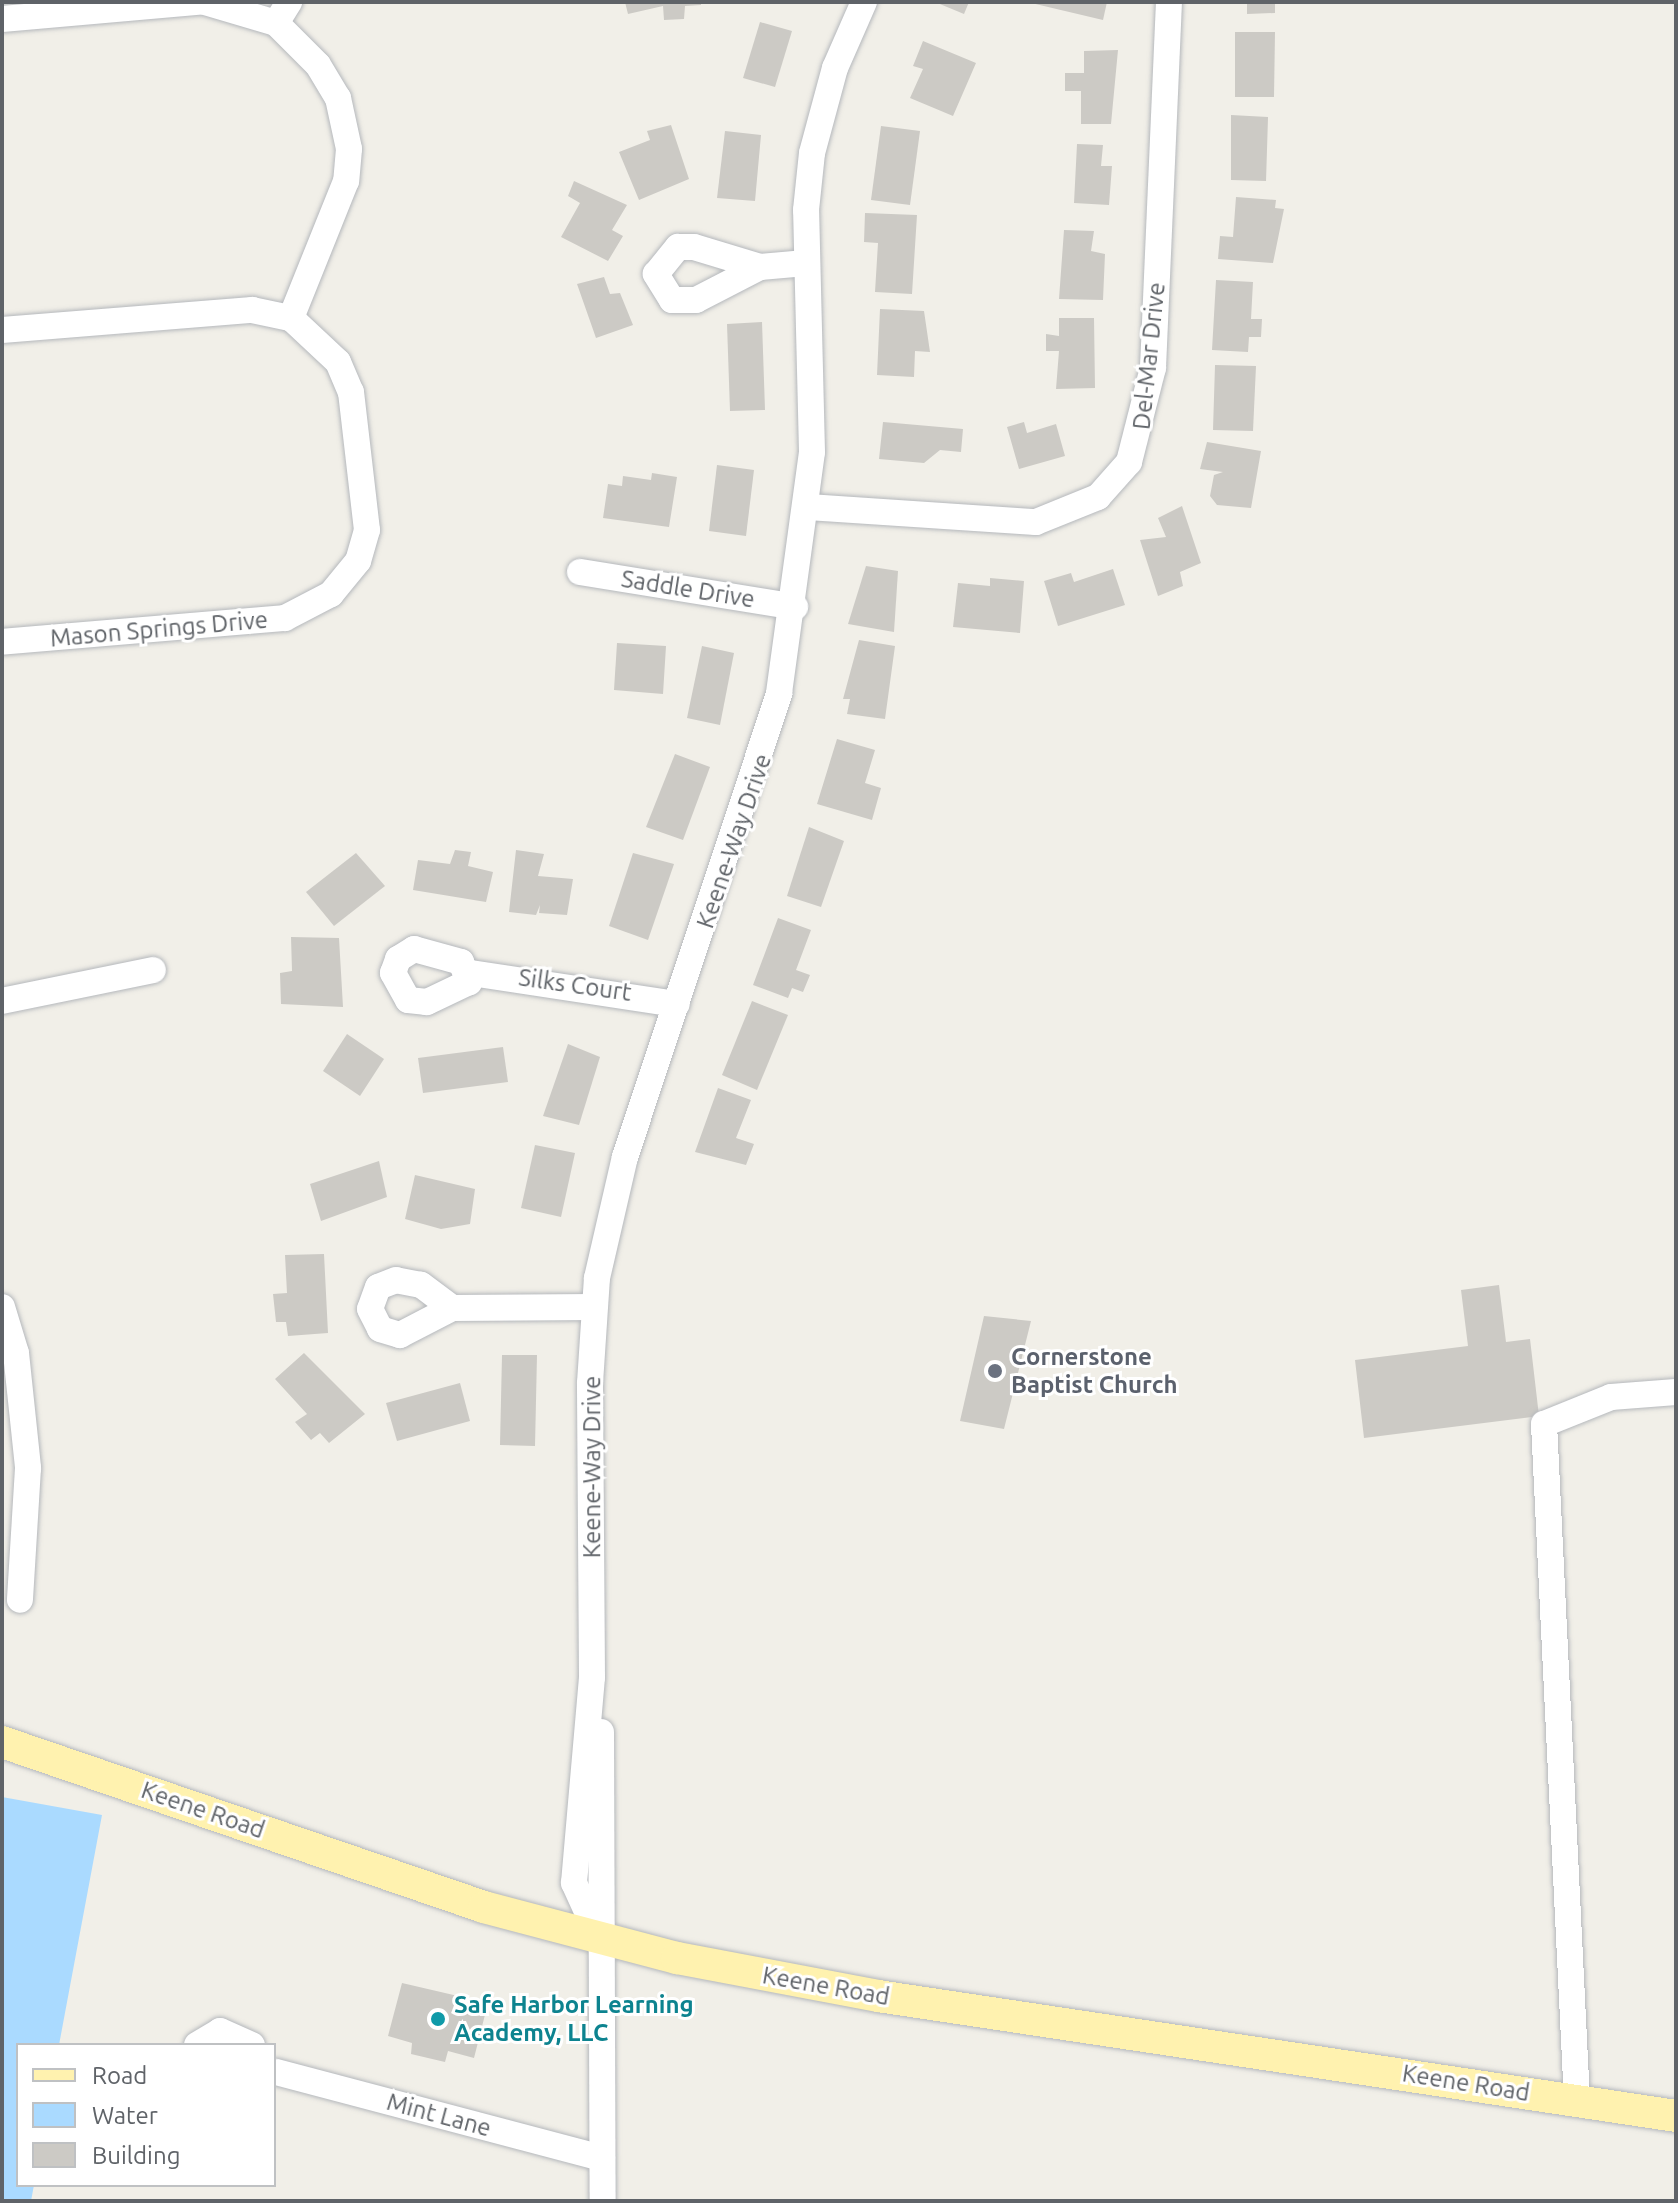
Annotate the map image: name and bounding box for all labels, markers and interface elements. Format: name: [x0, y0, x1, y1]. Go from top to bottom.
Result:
street label: Del-Mar Drive: [1127, 281, 1171, 431]
street label: Saddle Drive: [619, 564, 757, 614]
street label: Mason Springs Drive: [49, 605, 269, 653]
street label: Keene-Way Drive: [691, 750, 777, 932]
street label: Silks Court: [517, 963, 633, 1007]
place label: Cornerstone Baptist Church: [1011, 1343, 1178, 1399]
marker: Cornerstone Baptist Church: [986, 1362, 1004, 1380]
street label: Keene-Way Drive: [578, 1376, 606, 1558]
street label: Keene Road: [138, 1775, 268, 1845]
street label: Keene Road: [760, 1961, 892, 2011]
place label: Safe Harbor Learning Academy, LLC: [454, 1991, 694, 2047]
marker: Safe Harbor Learning Academy, LLC: [429, 2010, 447, 2028]
legend: [16, 2043, 276, 2187]
street label: Keene Road: [1400, 2059, 1532, 2107]
text: Road: [92, 2062, 147, 2089]
street label: Mint Lane: [384, 2087, 494, 2143]
text: Water: [92, 2102, 158, 2129]
text: Building: [92, 2142, 180, 2169]

